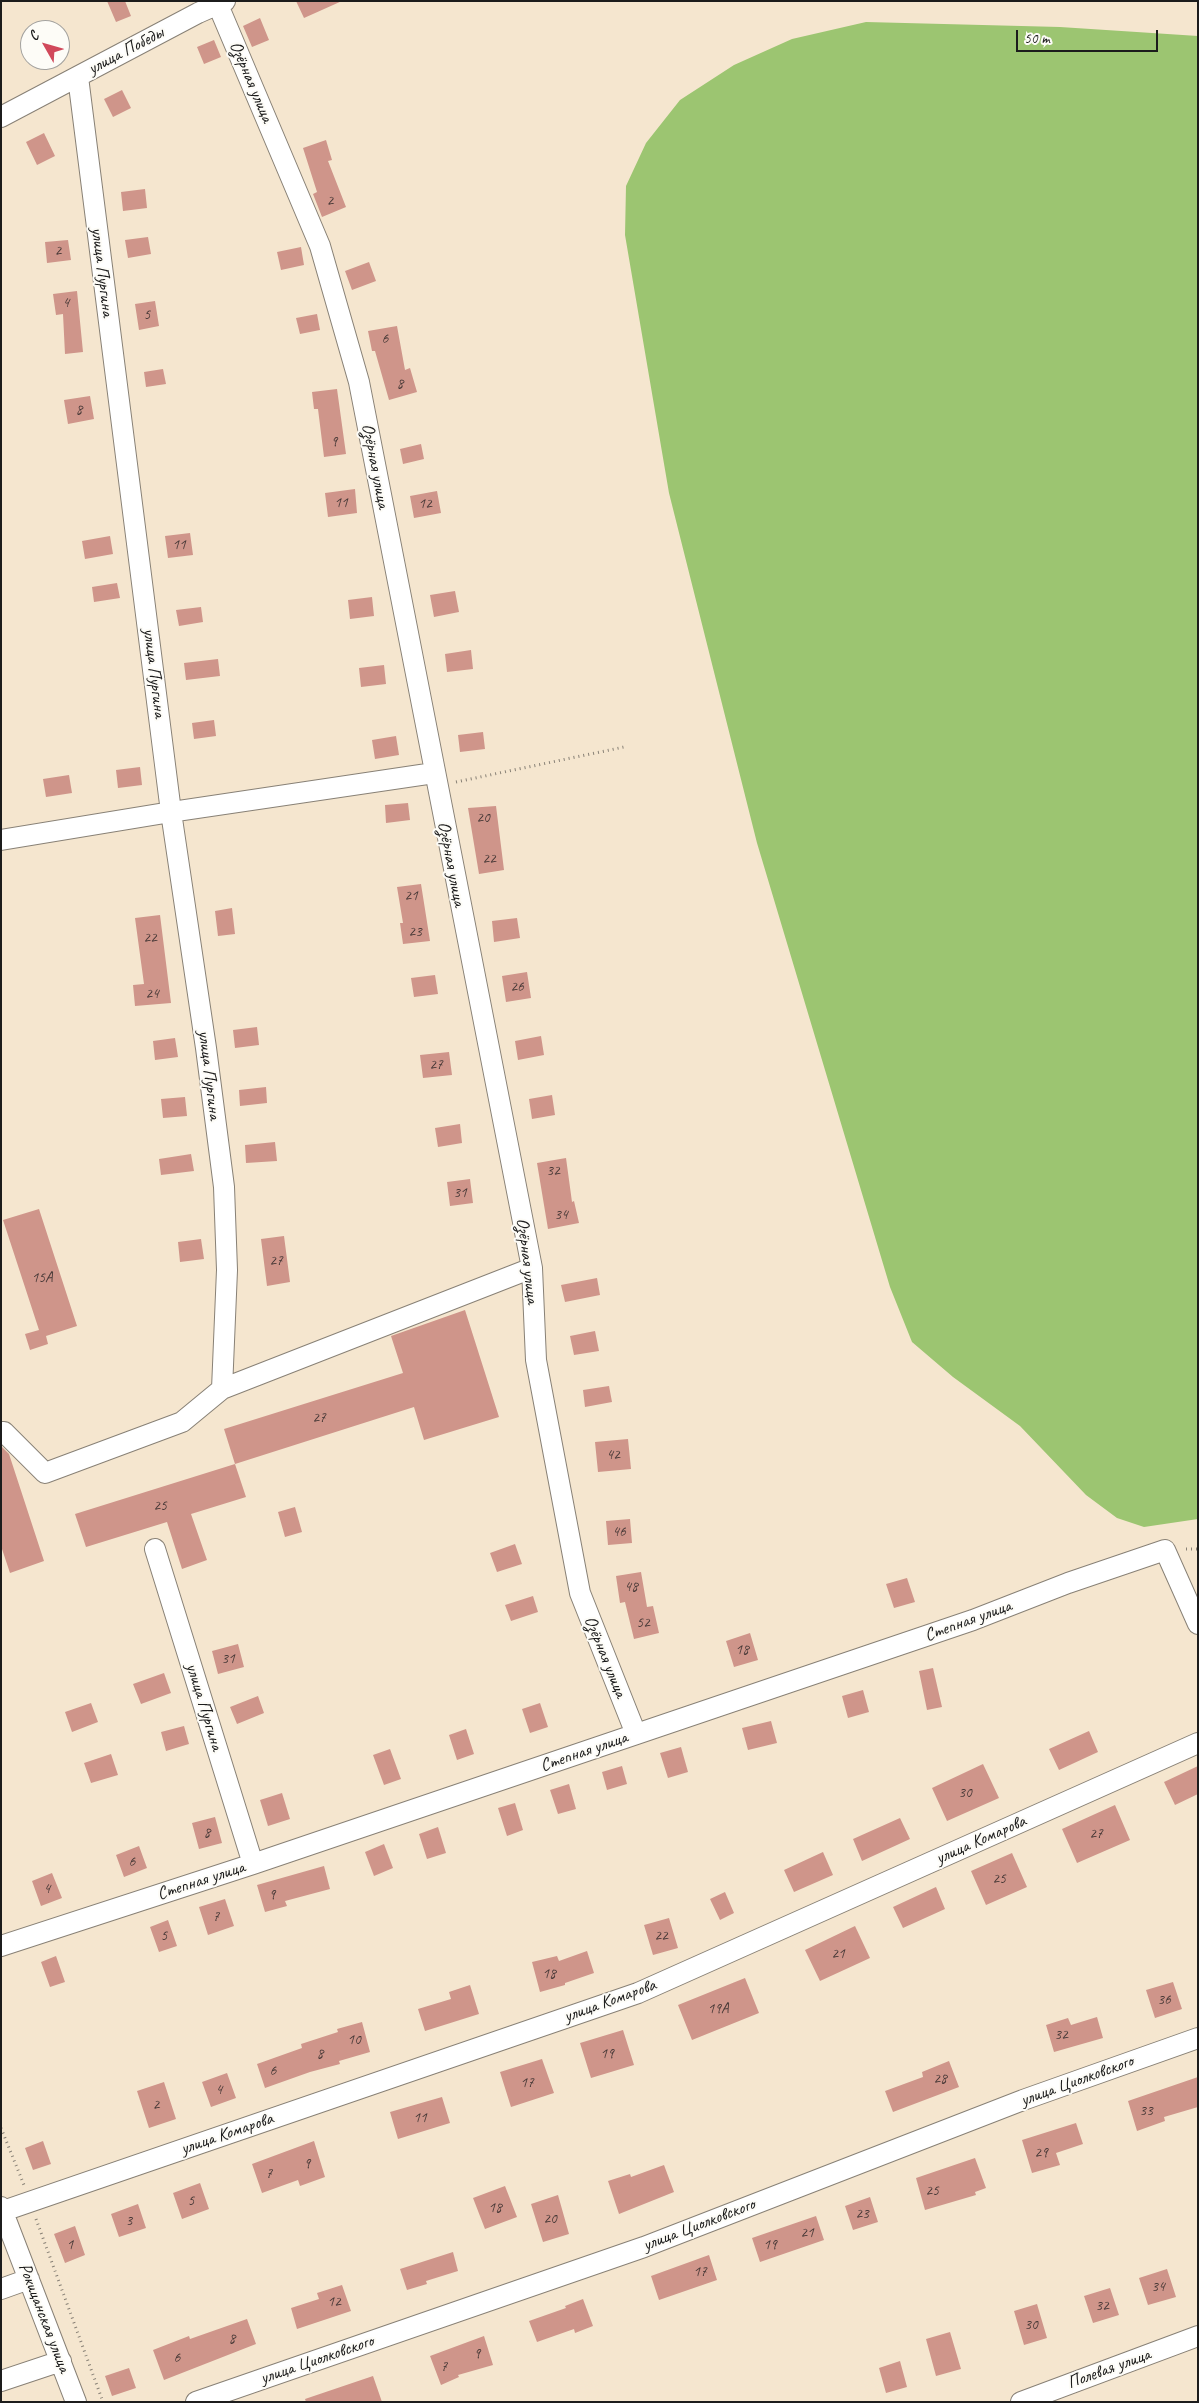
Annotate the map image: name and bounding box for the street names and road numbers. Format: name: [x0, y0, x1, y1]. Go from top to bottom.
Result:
street label: улица Победы: [84, 22, 168, 80]
street label: Озёрная улица: [224, 38, 278, 126]
street label: улица Пургина: [86, 226, 118, 318]
street label: Озёрная улица: [356, 422, 394, 510]
street label: улица Пургина: [138, 627, 170, 719]
street label: Озёрная улица: [432, 820, 470, 908]
street label: улица Пургина: [193, 1029, 225, 1121]
street label: Озёрная улица: [511, 1217, 543, 1305]
street label: Степная улица: [922, 1595, 1014, 1647]
street label: Озёрная улица: [579, 1613, 631, 1701]
street label: улица Пургина: [181, 1661, 227, 1753]
street label: Степная улица: [537, 1727, 631, 1777]
street label: улица Комарова: [933, 1811, 1029, 1869]
street label: Степная улица: [154, 1857, 248, 1905]
street label: улица Комарова: [561, 1974, 659, 2028]
street label: улица Циолковского: [1018, 2051, 1136, 2111]
street label: улица Комарова: [178, 2108, 276, 2160]
street label: улица Циолковского: [640, 2194, 758, 2256]
street label: Рокицанская улица: [13, 2260, 75, 2376]
street label: улица Циолковского: [257, 2331, 377, 2389]
street label: Полевая улица: [1064, 2344, 1154, 2394]

